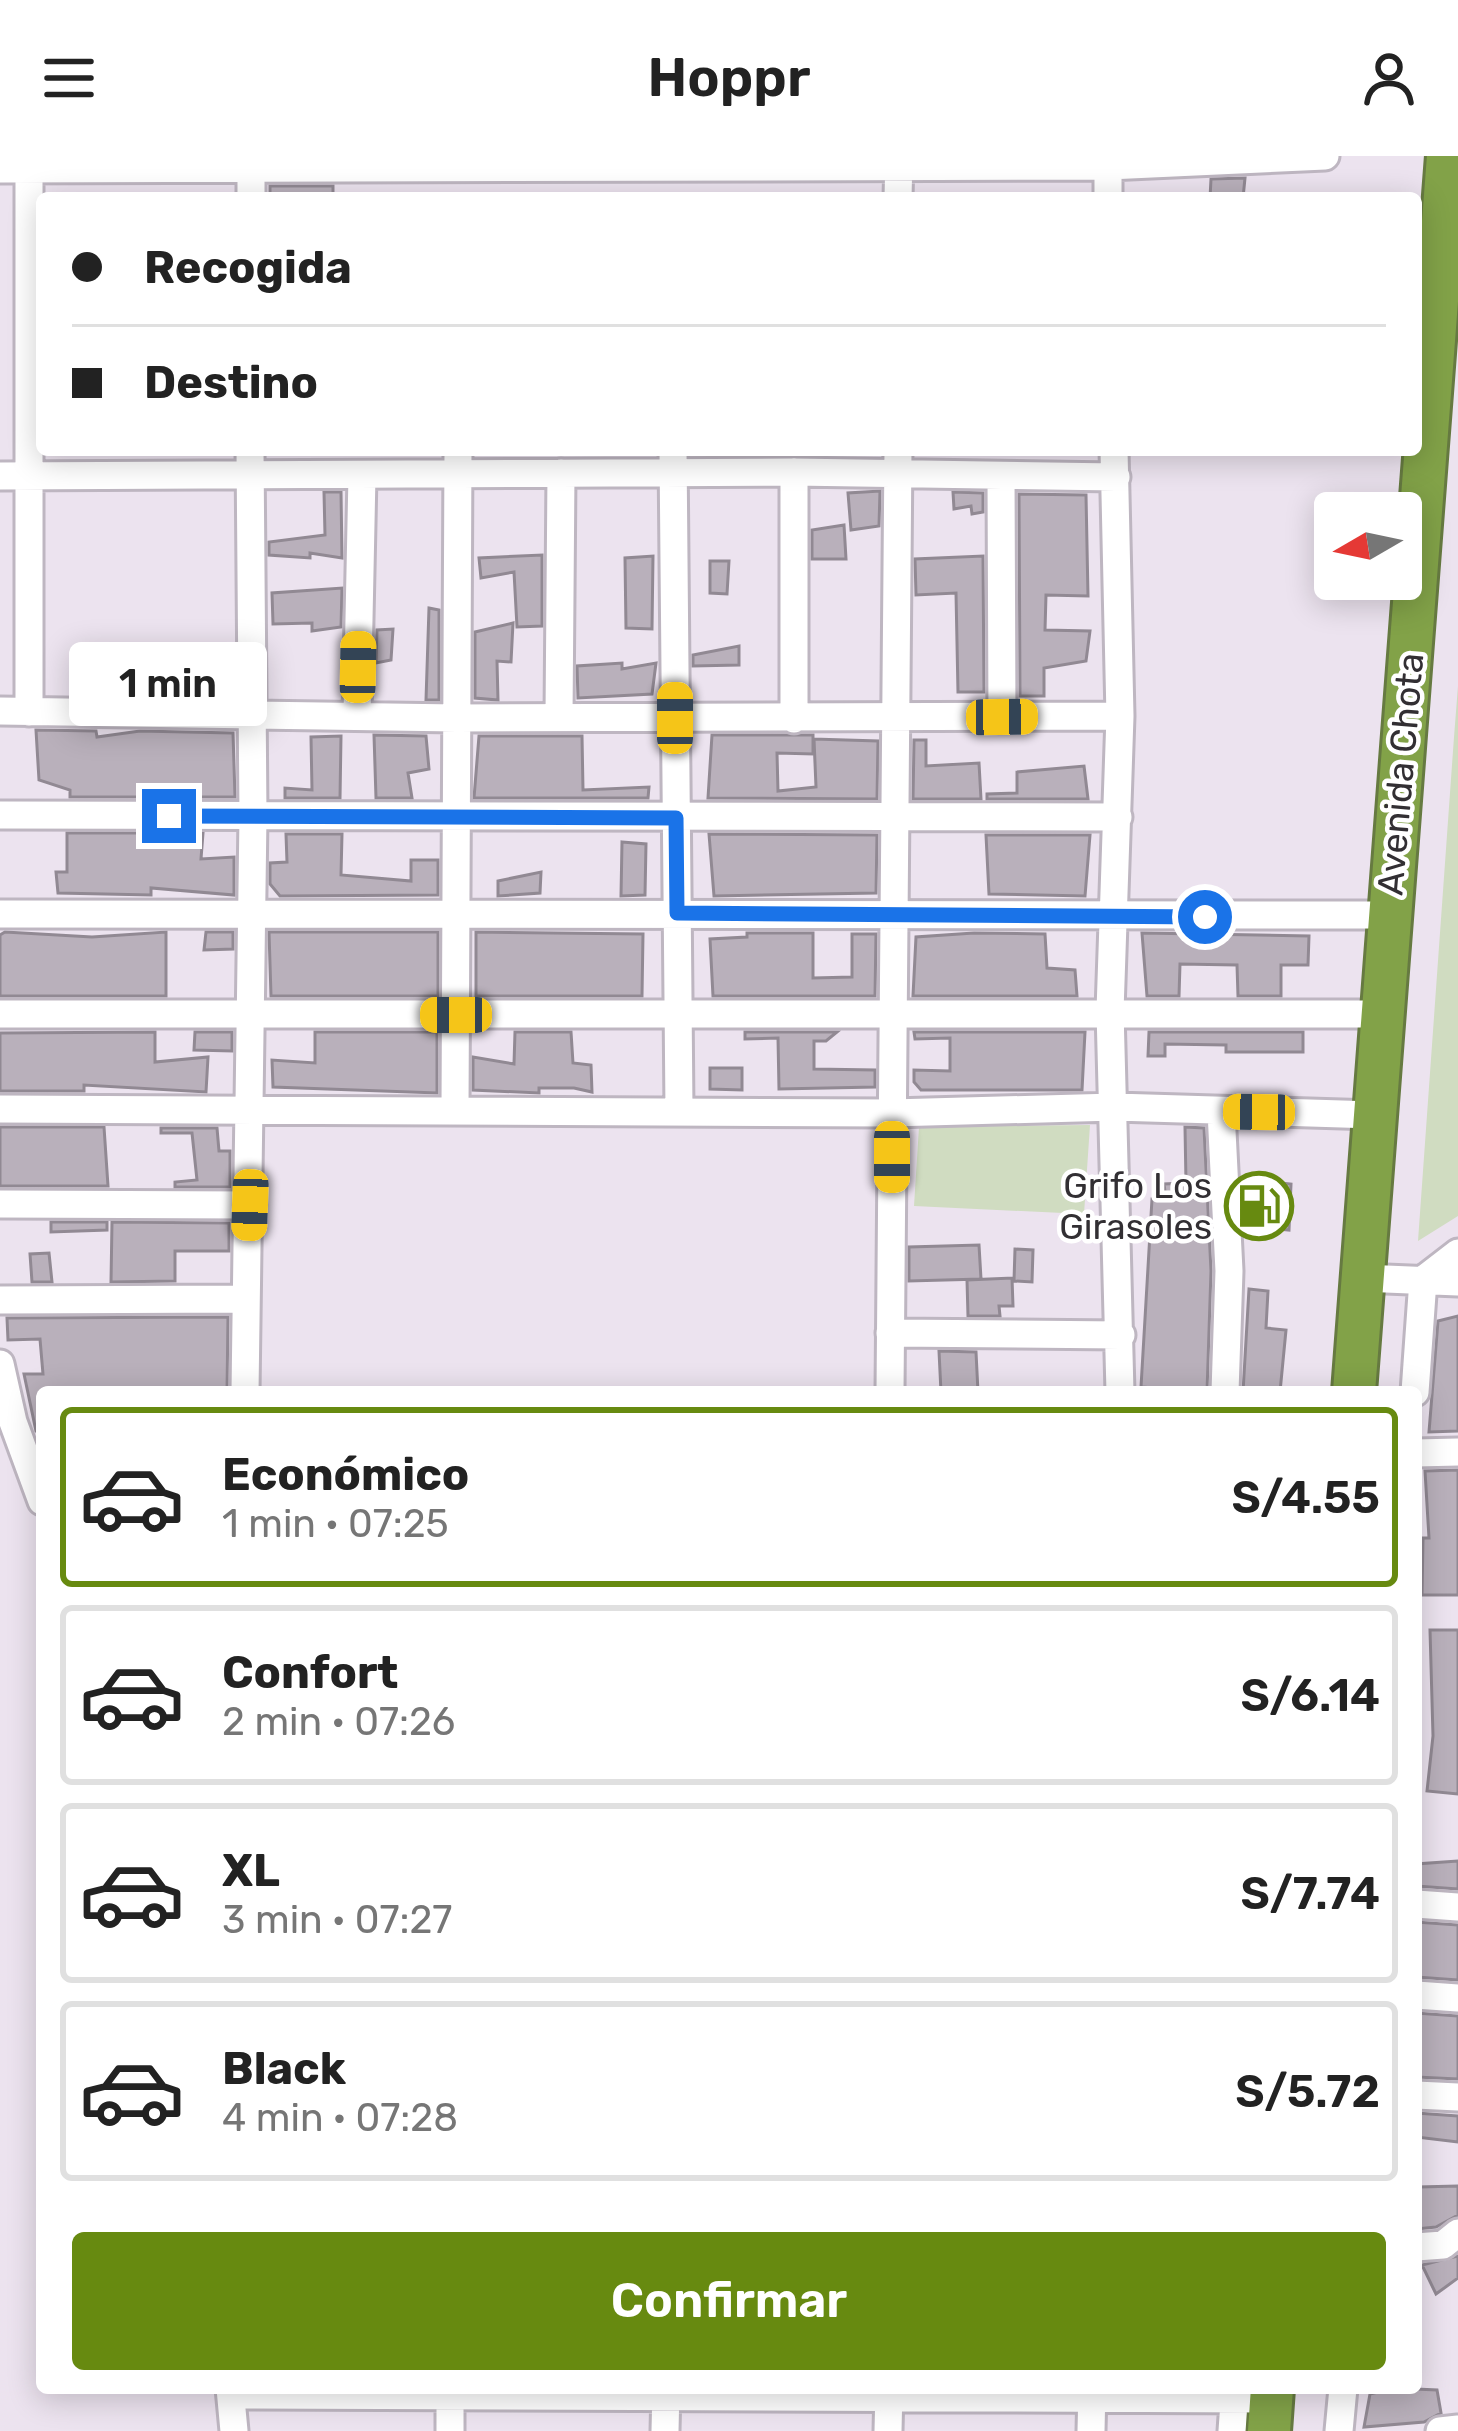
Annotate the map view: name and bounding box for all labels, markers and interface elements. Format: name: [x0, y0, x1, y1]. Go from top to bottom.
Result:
icon: menu: [36, 45, 102, 111]
icon: person: [1356, 45, 1422, 111]
text: Hoppr: [648, 46, 810, 110]
text: Recogida: [144, 241, 352, 294]
text: Destino: [144, 356, 318, 409]
north arrow: [1314, 492, 1422, 600]
map controls: [1314, 492, 1422, 600]
car: [339, 631, 377, 703]
callout: 1 min: [70, 642, 268, 726]
street label: Avenida Chota: [1368, 651, 1433, 897]
text: 1 min: [119, 661, 217, 707]
car: [657, 682, 693, 754]
car: [966, 698, 1038, 736]
route end: [142, 789, 196, 843]
route start: [1178, 890, 1232, 944]
car: [420, 997, 492, 1033]
car: [1223, 1093, 1295, 1131]
car: [874, 1121, 910, 1193]
place label: Grifo Los Girasoles: [1059, 1164, 1212, 1248]
car: [231, 1168, 269, 1242]
fuel station icon: Grifo Los Girasoles: [1224, 1171, 1294, 1241]
icon: car: [78, 1443, 186, 1551]
text: Económico: [222, 1448, 469, 1501]
text: S/4.55: [1231, 1471, 1380, 1524]
text: 1 min · 07:25: [222, 1501, 449, 1547]
icon: car: [78, 1641, 186, 1749]
text: Confort: [222, 1646, 398, 1699]
text: S/6.14: [1240, 1669, 1380, 1722]
text: 2 min · 07:26: [222, 1699, 455, 1745]
icon: car: [78, 1839, 186, 1947]
text: XL: [222, 1844, 280, 1897]
text: S/7.74: [1240, 1867, 1380, 1920]
text: 3 min · 07:27: [222, 1897, 452, 1943]
icon: car: [78, 2037, 186, 2145]
text: Black: [222, 2042, 346, 2095]
text: S/5.72: [1235, 2065, 1380, 2118]
text: 4 min · 07:28: [222, 2095, 458, 2141]
button: Confirmar: [72, 2232, 1386, 2370]

